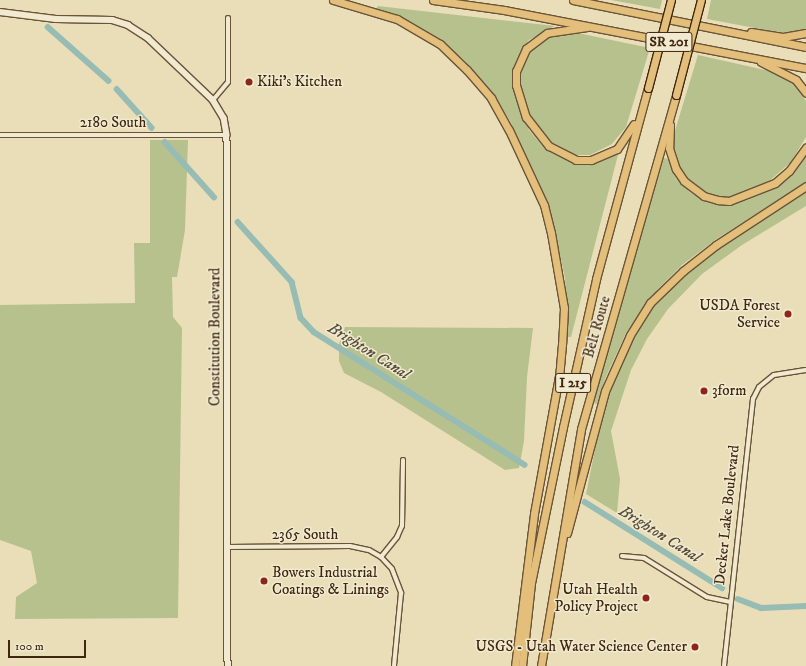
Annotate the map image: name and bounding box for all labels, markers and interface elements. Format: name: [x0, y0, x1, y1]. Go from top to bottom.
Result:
road number: SR 201: [645, 30, 693, 54]
place label: Kiki's Kitchen: [257, 73, 342, 91]
marker: Kiki's Kitchen: [244, 77, 254, 87]
street label: 2180 South: [80, 114, 146, 132]
street label: Constitution Boulevard: [206, 268, 224, 406]
street label: Belt Route: [580, 294, 614, 360]
place label: USDA Forest Service: [699, 296, 780, 331]
marker: USDA Forest Service: [783, 309, 793, 319]
water label: Brighton Canal: [325, 318, 413, 384]
road number: I 215: [555, 371, 591, 395]
place label: 3form: [712, 382, 746, 400]
marker: 3form: [699, 386, 709, 396]
street label: Decker Lake Boulevard: [711, 444, 743, 586]
water label: Brighton Canal: [616, 501, 704, 567]
street label: 2365 South: [272, 526, 338, 544]
place label: Bowers Industrial Coatings & Linings: [272, 563, 389, 598]
marker: Bowers Industrial Coatings & Linings: [259, 576, 269, 586]
place label: Utah Health Policy Project: [554, 580, 638, 615]
marker: Utah Health Policy Project: [641, 593, 651, 603]
scale bar: [10, 632, 88, 658]
place label: USGS - Utah Water Science Center: [475, 638, 687, 656]
text: 100 m: [15, 639, 44, 654]
marker: USGS - Utah Water Science Center: [690, 642, 700, 652]

